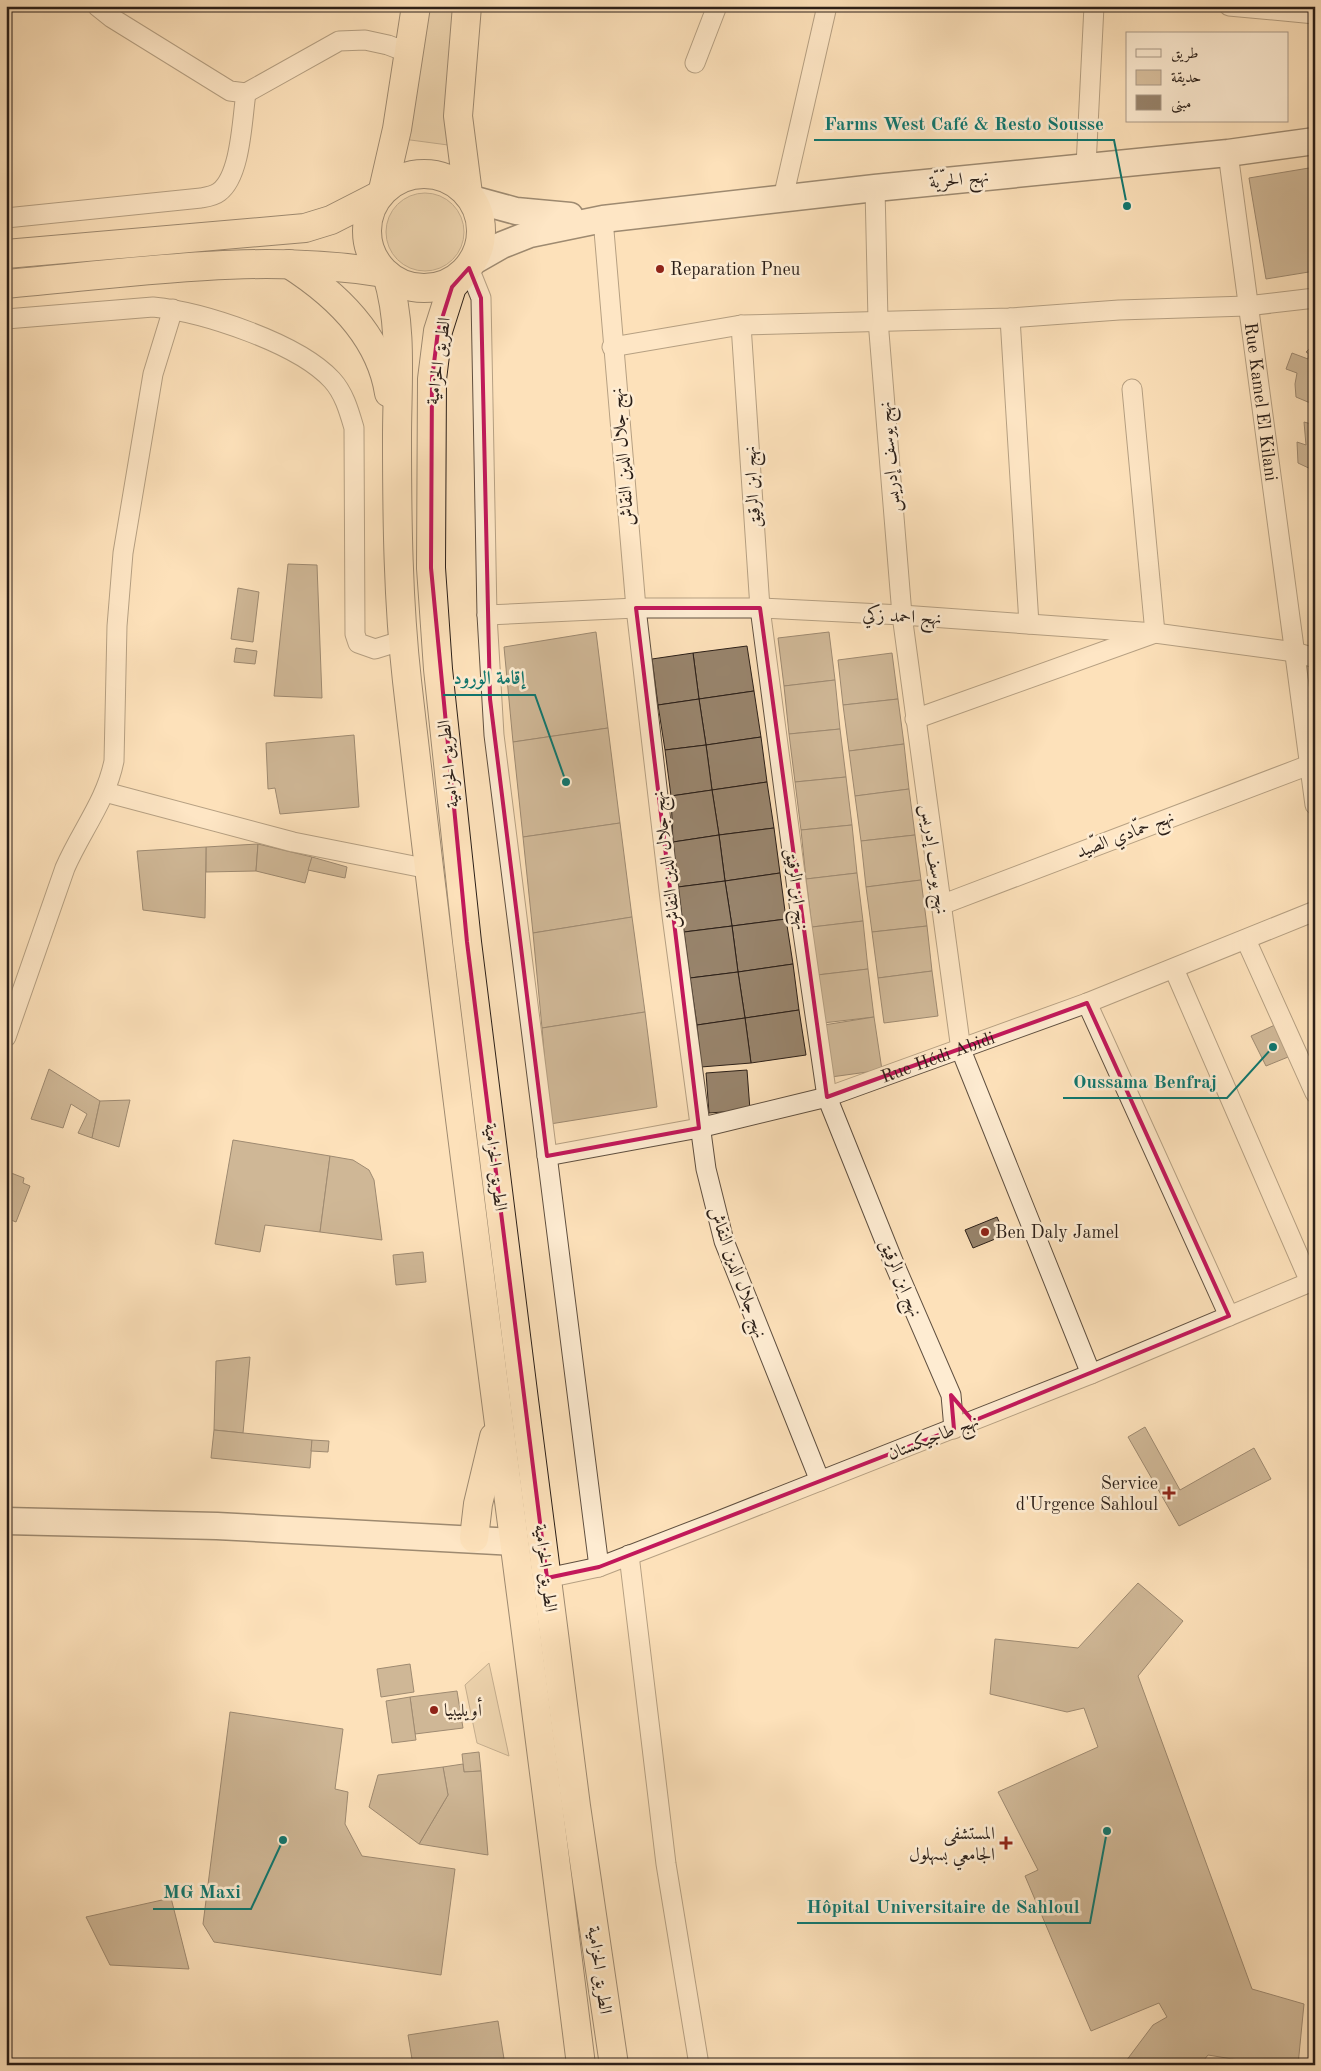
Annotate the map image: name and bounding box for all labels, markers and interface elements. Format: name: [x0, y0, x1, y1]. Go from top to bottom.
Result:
legend: [1126, 32, 1288, 122]
text: طريق: [1171, 47, 1198, 63]
text: حديقة: [1171, 71, 1201, 86]
text: مبنى: [1171, 97, 1191, 114]
callout: Farms West Café & Resto Sousse: [814, 106, 1114, 140]
text: Farms West Café & Resto Sousse: [824, 116, 1104, 135]
street label: نهج الحرّيّة: [928, 164, 991, 198]
place label: Reparation Pneu: [670, 261, 801, 279]
marker: Reparation Pneu: [654, 263, 666, 275]
street label: الطريق الحزامية: [424, 316, 456, 406]
street label: Rue Kamel El Kilani: [1241, 321, 1280, 483]
street label: نهج جلال الدين النقاش: [608, 387, 644, 527]
street label: نهج يوسف إدريس: [876, 400, 910, 513]
street label: نهج ابن الرقيق: [741, 445, 771, 529]
street label: نهج احمد زكي: [862, 602, 942, 634]
callout: إقامة الورود: [443, 661, 535, 695]
text: إقامة الورود: [453, 669, 527, 690]
street label: الطريق الحزامية: [435, 719, 465, 809]
street label: نهج جلال الدين النقاش: [650, 789, 690, 930]
street label: نهج يوسف إدريس: [911, 803, 951, 916]
street label: نهج حمّادي الصّيد: [1073, 804, 1179, 867]
street label: نهج ابن الرقيق: [775, 847, 811, 932]
street label: Rue Hédi Abidi: [879, 1029, 998, 1087]
callout: Oussama Benfraj: [1063, 1064, 1227, 1098]
text: Oussama Benfraj: [1073, 1074, 1217, 1093]
street label: الطريق الحزامية: [479, 1122, 509, 1212]
street label: نهج جلال الدين النقاش: [699, 1204, 769, 1343]
place label: Ben Daly Jamel: [995, 1224, 1119, 1242]
marker: Ben Daly Jamel: [979, 1226, 991, 1238]
street label: نهج ابن الرقيق: [870, 1237, 924, 1322]
street label: نهج طاجيكستان: [885, 1411, 984, 1469]
place label: Service d'Urgence Sahloul: [1016, 1475, 1158, 1514]
marker: Service d'Urgence Sahloul: [1162, 1486, 1176, 1500]
street label: الطريق الحزامية: [529, 1523, 559, 1613]
place label: أويليبيا: [444, 1697, 483, 1721]
marker: أويليبيا: [428, 1704, 440, 1716]
place label: المستشفى الجامعي بسهلول: [909, 1825, 995, 1871]
marker: المستشفى الجامعي بسهلول: [999, 1836, 1013, 1850]
callout: MG Maxi: [153, 1875, 251, 1909]
text: MG Maxi: [163, 1884, 241, 1903]
callout: Hôpital Universitaire de Sahloul: [797, 1889, 1090, 1923]
text: Hôpital Universitaire de Sahloul: [806, 1899, 1080, 1918]
street label: الطريق الحزامية: [582, 1925, 614, 2015]

